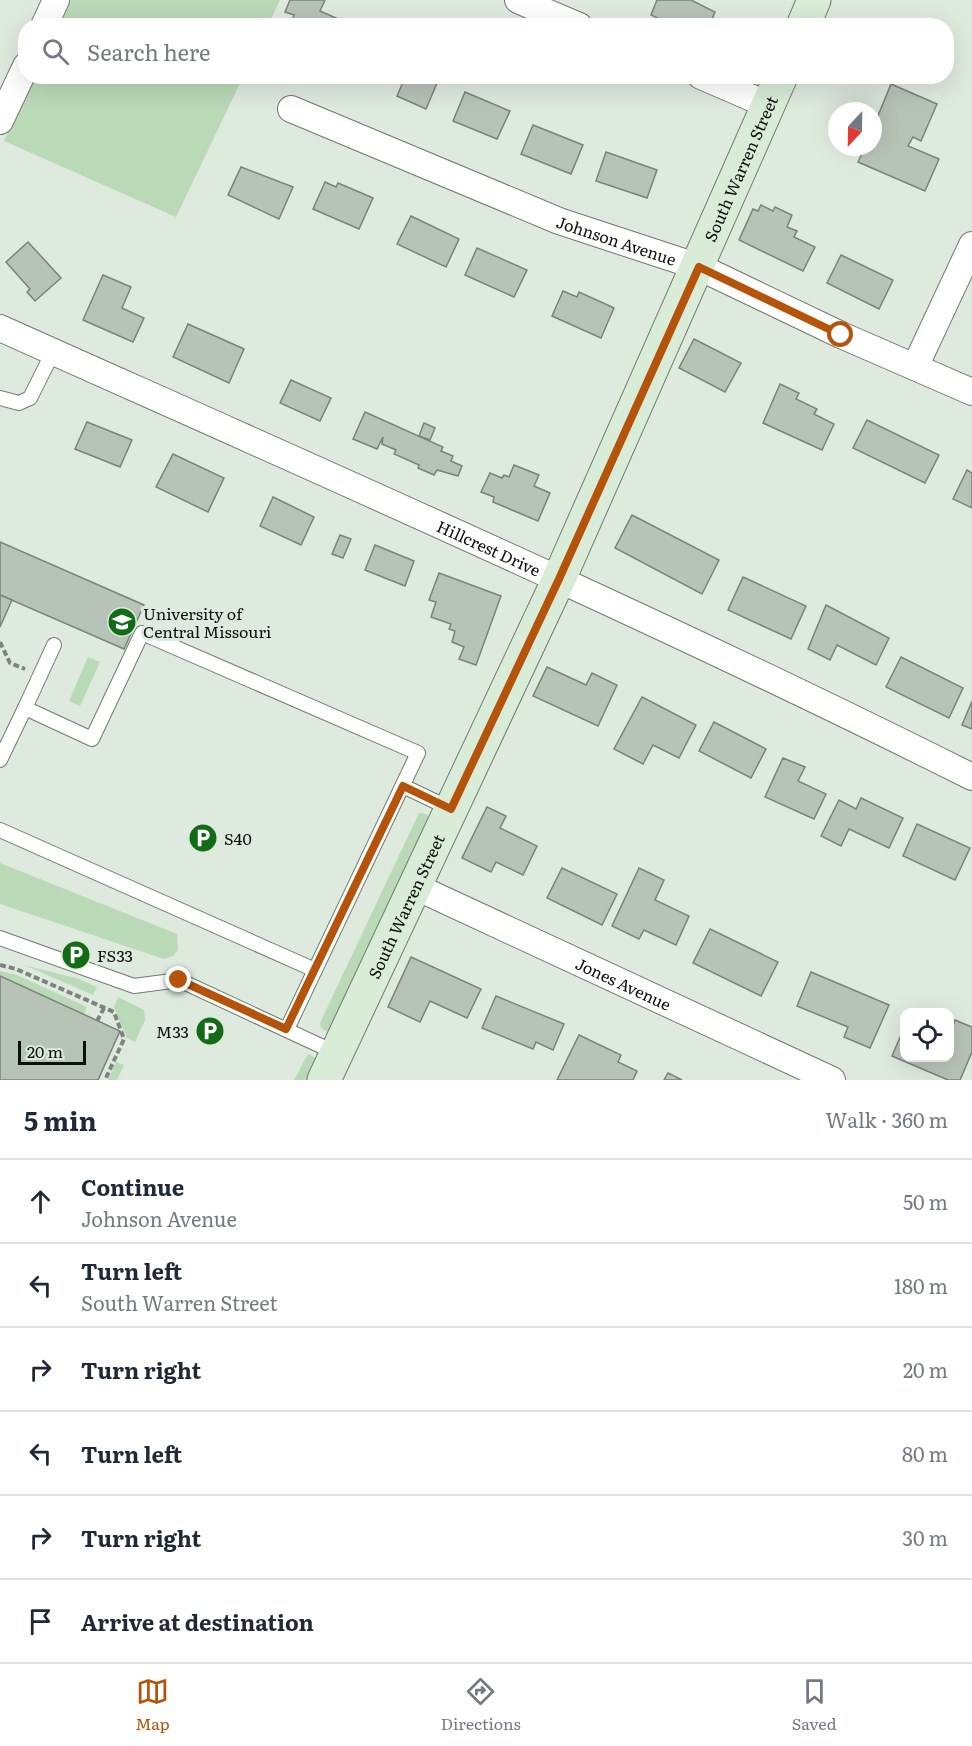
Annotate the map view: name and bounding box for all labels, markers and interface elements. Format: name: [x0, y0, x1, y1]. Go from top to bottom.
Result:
search box: [18, 18, 954, 84]
icon: search: [39, 35, 72, 68]
text: Search here: [87, 35, 210, 68]
street label: South Warren Street: [697, 91, 783, 245]
north arrow: [828, 102, 882, 156]
street label: Johnson Avenue: [553, 209, 680, 271]
route start: [827, 321, 853, 347]
street label: Hillcrest Drive: [433, 513, 545, 582]
place label: University of Central Missouri: [143, 601, 271, 643]
school or university icon: University of Central Missouri: [106, 606, 138, 638]
parking icon: S40: [187, 822, 219, 854]
place label: S40: [224, 826, 252, 850]
street label: South Warren Street: [361, 829, 450, 982]
parking icon: FS33: [60, 939, 92, 971]
place label: FS33: [97, 943, 133, 967]
street label: Jones Avenue: [572, 951, 675, 1016]
route end: [165, 966, 191, 992]
map controls: [900, 1008, 954, 1062]
button: locate: [900, 1008, 954, 1062]
parking icon: M33: [194, 1015, 226, 1047]
place label: M33: [156, 1019, 189, 1043]
scale bar: [18, 1038, 86, 1066]
text: 20 m: [27, 1039, 63, 1063]
text: 5 min: [24, 1100, 97, 1139]
text: Walk · 360 m: [826, 1104, 948, 1134]
text: Continue: [81, 1170, 184, 1203]
icon: ahead: [24, 1185, 57, 1218]
text: 50 m: [903, 1186, 948, 1216]
text: Johnson Avenue: [81, 1203, 237, 1233]
text: Turn left: [81, 1254, 182, 1287]
icon: left: [24, 1269, 57, 1302]
text: 180 m: [894, 1270, 948, 1300]
text: South Warren Street: [81, 1287, 277, 1317]
icon: right: [24, 1353, 57, 1386]
text: Turn right: [81, 1353, 201, 1386]
text: 20 m: [903, 1354, 948, 1384]
icon: left: [24, 1437, 57, 1470]
text: Turn left: [81, 1437, 182, 1470]
text: 80 m: [902, 1438, 948, 1468]
icon: right: [24, 1521, 57, 1554]
text: Turn right: [81, 1521, 201, 1554]
text: 30 m: [902, 1522, 948, 1552]
icon: arrive: [24, 1605, 57, 1638]
text: Arrive at destination: [81, 1605, 314, 1638]
tab: Map: [136, 1675, 170, 1735]
tab: Directions: [441, 1675, 521, 1735]
tab: Saved: [792, 1675, 836, 1735]

